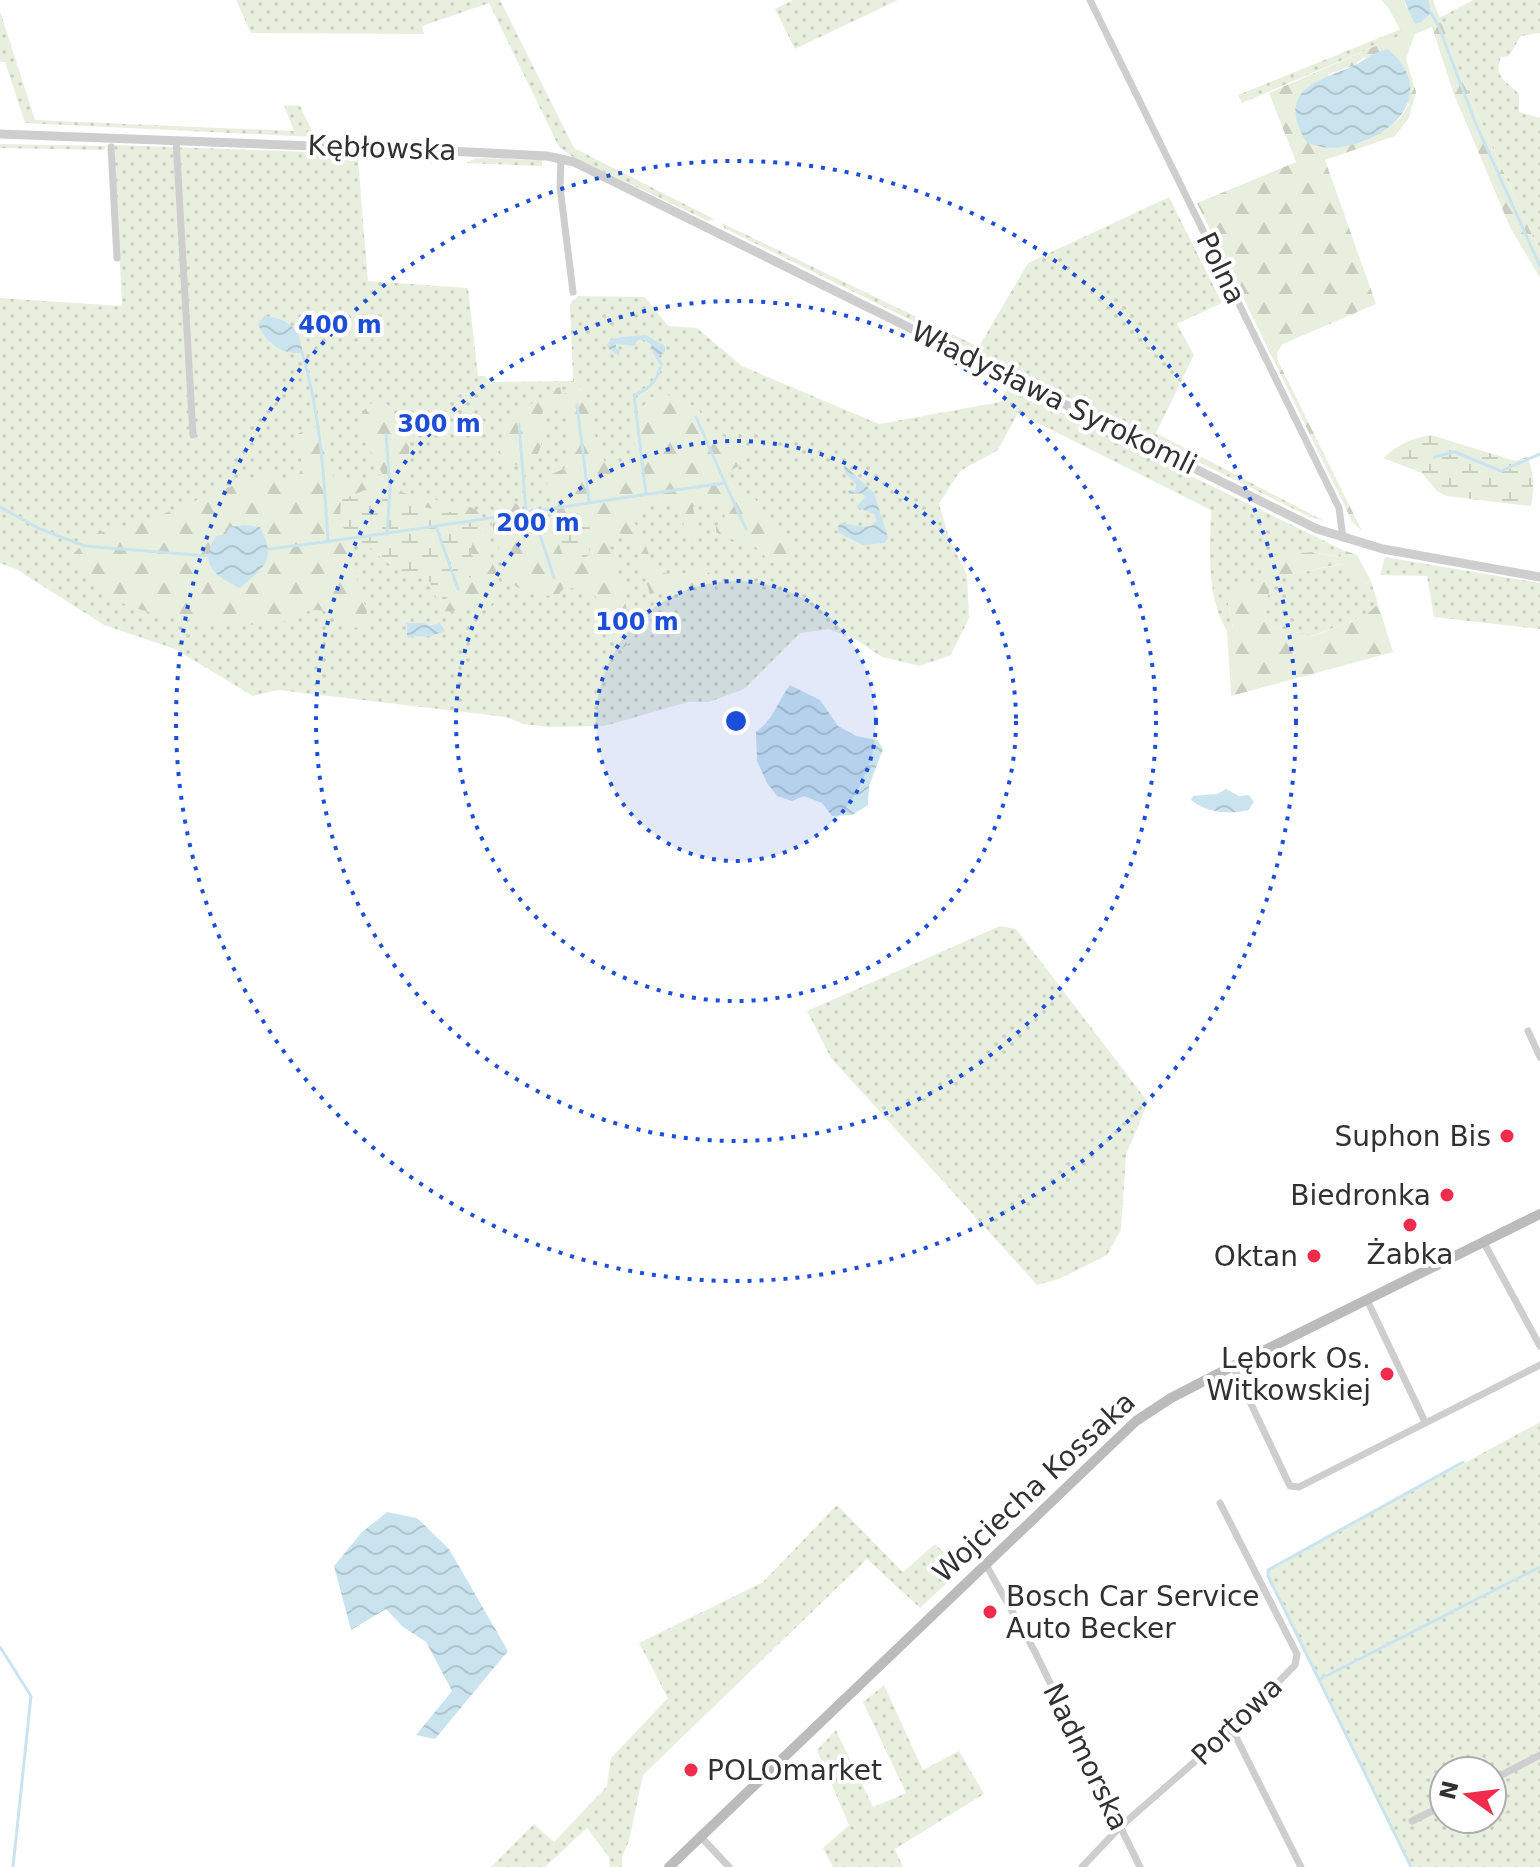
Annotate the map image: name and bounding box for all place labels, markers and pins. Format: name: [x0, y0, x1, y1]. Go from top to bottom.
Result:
centre of rings: [722, 707, 750, 735]
place label: Suphon Bis: [1335, 1120, 1491, 1153]
marker: Suphon Bis: [1498, 1127, 1516, 1145]
place label: Biedronka: [1290, 1179, 1431, 1212]
marker: Biedronka: [1438, 1186, 1456, 1204]
marker: Żabka: [1401, 1216, 1419, 1234]
place label: Żabka: [1367, 1238, 1454, 1271]
place label: Oktan: [1214, 1240, 1298, 1273]
marker: Oktan: [1305, 1247, 1323, 1265]
place label: Lębork Os. Witkowskiej: [1206, 1342, 1371, 1407]
marker: Lębork Os. Witkowskiej: [1378, 1365, 1396, 1383]
place label: Bosch Car Service Auto Becker: [1006, 1580, 1260, 1645]
marker: Bosch Car Service Auto Becker: [981, 1603, 999, 1621]
place label: POLOmarket: [707, 1754, 882, 1787]
marker: POLOmarket: [682, 1761, 700, 1779]

